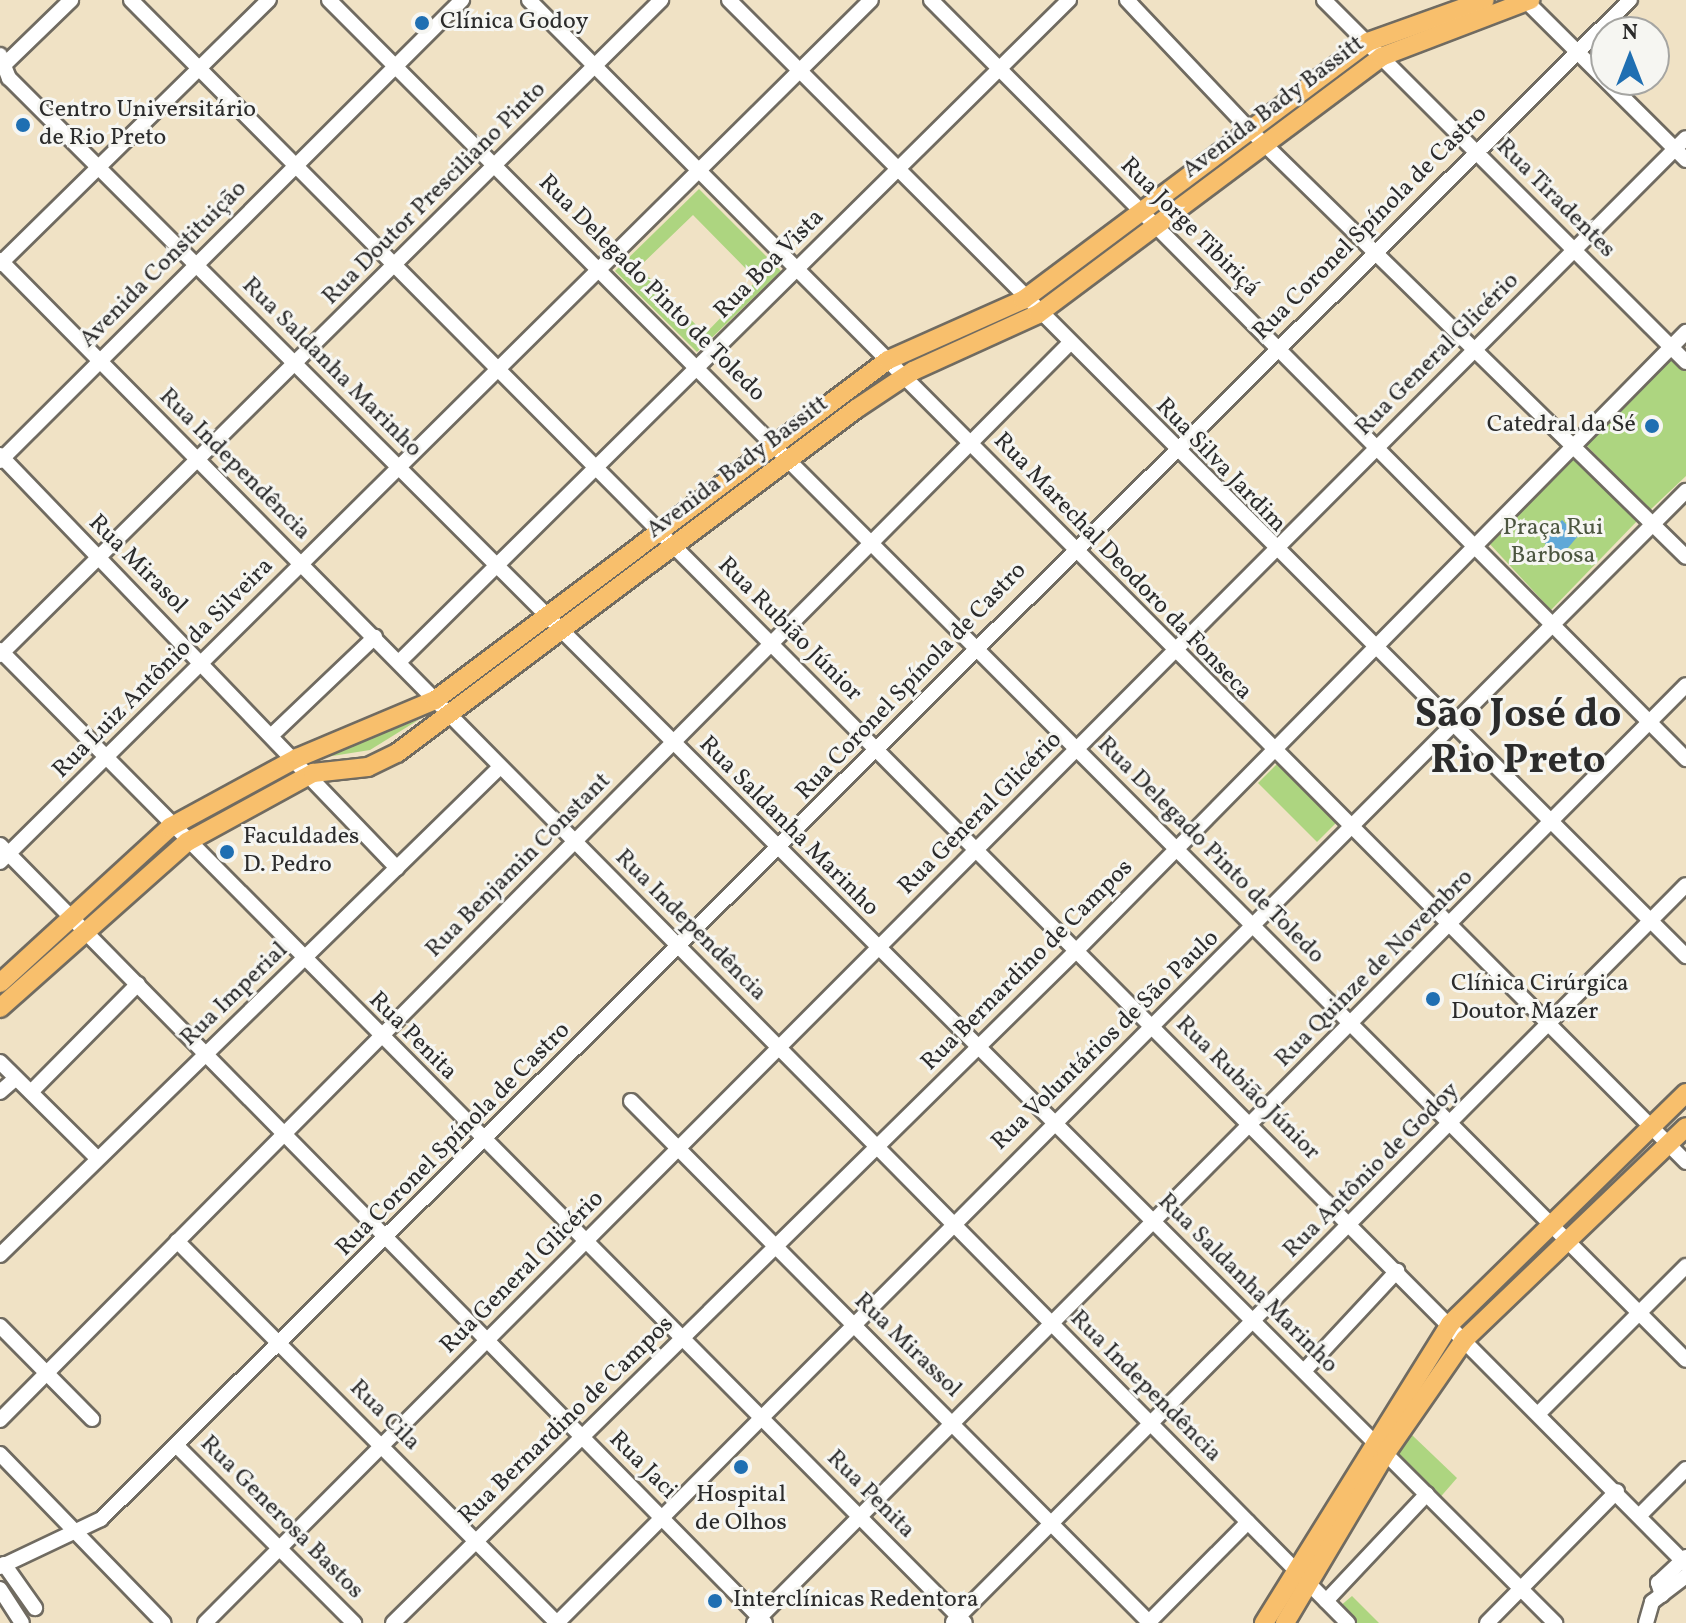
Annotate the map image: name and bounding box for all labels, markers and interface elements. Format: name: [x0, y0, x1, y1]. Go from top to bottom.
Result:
place label: Clínica Godoy: [440, 9, 588, 37]
marker: Clínica Godoy: [411, 12, 433, 34]
north arrow: [1590, 16, 1670, 96]
text: N: [1622, 18, 1638, 49]
street label: Avenida Bady Bassitt: [1177, 30, 1371, 186]
street label: Rua Doutor Presciliano Pinto: [317, 76, 553, 312]
place label: Centro Universitário de Rio Preto: [39, 97, 256, 153]
street label: Rua Coronel Spínola de Castro: [1248, 101, 1494, 347]
marker: Centro Universitário de Rio Preto: [14, 116, 32, 134]
street label: Rua Tiradentes: [1489, 133, 1621, 265]
street label: Rua Jorge Tibiriçá: [1113, 152, 1265, 304]
street label: Rua Delegado Pinto de Toledo: [531, 169, 771, 409]
street label: Avenida Constituição: [74, 175, 254, 355]
street label: Rua Boa Vista: [709, 204, 831, 326]
street label: Rua General Glicério: [1350, 267, 1526, 443]
street label: Rua Saldanha Marinho: [235, 272, 427, 464]
street label: Rua Independência: [152, 383, 316, 547]
street label: Avenida Bady Bassitt: [641, 390, 835, 546]
street label: Rua Silva Jardim: [1149, 393, 1291, 539]
place label: Catedral da Sé: [1487, 412, 1636, 440]
marker: Catedral da Sé: [1643, 417, 1661, 435]
street label: Rua Marechal Deodoro da Fonseca: [986, 427, 1258, 707]
street label: Rua Mirasol: [81, 509, 193, 621]
park label: Praça Rui Barbosa: [1503, 515, 1603, 571]
street label: Rua Rubião Júnior: [711, 552, 867, 708]
street label: Rua Luiz Antônio da Silveira: [48, 553, 280, 785]
street label: Rua Coronel Spínola de Castro: [791, 557, 1033, 807]
district label: São José do Rio Preto: [1415, 692, 1621, 786]
street label: Rua General Glicério: [893, 726, 1069, 902]
street label: Rua Saldanha Marinho: [692, 731, 884, 923]
street label: Rua Delegado Pinto de Toledo: [1090, 731, 1330, 971]
street label: Rua Benjamin Constant: [420, 767, 618, 965]
place label: Faculdades D. Pedro: [243, 824, 359, 880]
marker: Faculdades D. Pedro: [218, 843, 236, 861]
street label: Rua Independência: [608, 844, 772, 1008]
street label: Rua Bernardino de Campos: [916, 854, 1140, 1078]
street label: Rua Quinze de Novembro: [1270, 864, 1480, 1074]
street label: Rua Voluntários de São Paulo: [986, 924, 1226, 1158]
street label: Rua Imperial: [175, 937, 295, 1053]
place label: Clínica Cirúrgica Doutor Mazer: [1451, 971, 1629, 1027]
street label: Rua Penita: [362, 987, 462, 1087]
marker: Clínica Cirúrgica Doutor Mazer: [1422, 988, 1444, 1010]
street label: Rua Rubião Júnior: [1169, 1011, 1325, 1167]
street label: Rua Coronel Spínola de Castro: [331, 1017, 577, 1263]
street label: Rua Antônio de Godoy: [1278, 1077, 1466, 1265]
street label: Rua General Glicério: [435, 1185, 611, 1361]
street label: Rua Saldanha Marinho: [1151, 1188, 1343, 1380]
street label: Rua Mirassol: [847, 1288, 967, 1404]
street label: Rua Independência: [1063, 1305, 1227, 1469]
street label: Rua Bernardino de Campos: [454, 1311, 680, 1531]
street label: Rua Cila: [342, 1374, 426, 1458]
street label: Rua Jaci: [602, 1426, 682, 1506]
street label: Rua Generosa Bastos: [193, 1430, 369, 1606]
street label: Rua Penita: [820, 1445, 920, 1545]
marker: Hospital de Olhos: [730, 1456, 752, 1478]
place label: Hospital de Olhos: [695, 1482, 787, 1538]
place label: Interclínicas Redentora: [733, 1587, 979, 1615]
marker: Interclínicas Redentora: [704, 1590, 726, 1612]

